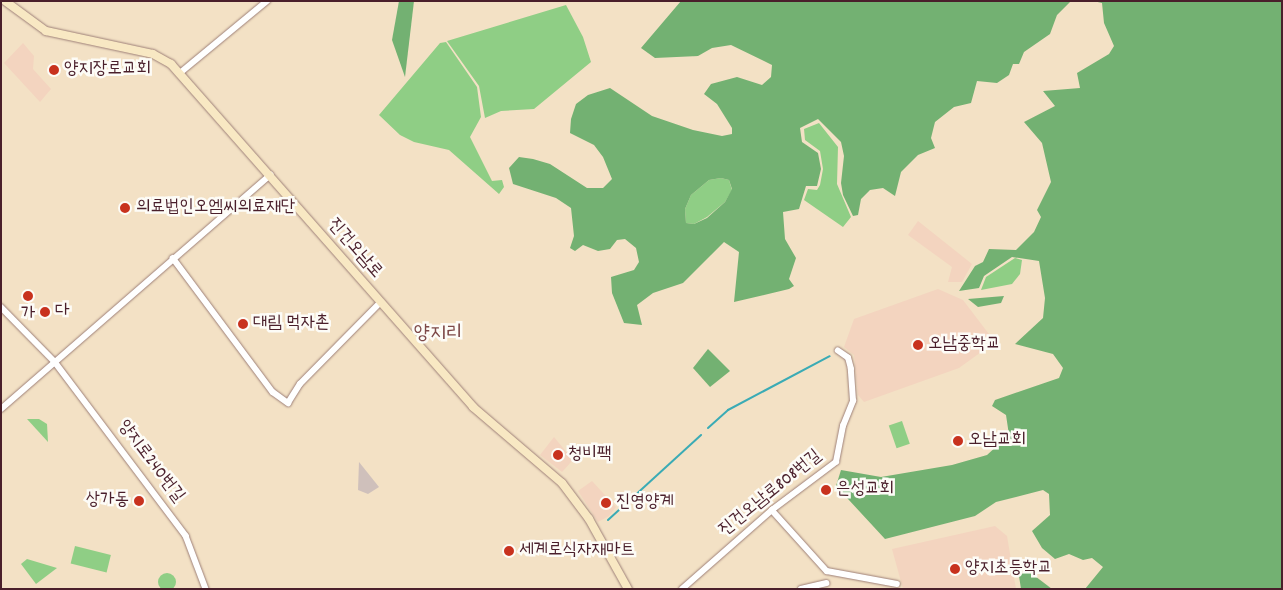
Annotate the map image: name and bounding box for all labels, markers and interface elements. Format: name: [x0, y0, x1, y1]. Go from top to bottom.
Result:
place label: 양지장로교회: [64, 59, 151, 81]
marker: 양지장로교회: [48, 64, 60, 76]
place label: 의료법인오엠씨의료재단: [136, 197, 295, 219]
marker: 의료법인오엠씨의료재단: [118, 201, 132, 215]
street label: 진건오남로: [322, 215, 386, 283]
marker: 가: [22, 290, 34, 302]
place label: 다: [55, 301, 69, 323]
place label: 가: [21, 304, 35, 326]
marker: 다: [39, 306, 51, 318]
place label: 대림 먹자촌: [253, 313, 330, 335]
marker: 대림 먹자촌: [237, 318, 249, 330]
district label: 양지리: [414, 322, 462, 346]
place label: 오남중학교: [928, 334, 1000, 356]
marker: 오남중학교: [912, 339, 924, 351]
street label: 양지로240번길: [112, 417, 188, 507]
place label: 오남교회: [968, 430, 1026, 452]
marker: 오남교회: [952, 435, 964, 447]
place label: 청비팩: [568, 444, 611, 466]
street label: 진건오남로808번길: [715, 446, 827, 542]
marker: 청비팩: [552, 449, 564, 461]
place label: 은성교회: [836, 479, 894, 501]
marker: 은성교회: [820, 484, 832, 496]
place label: 상가동: [86, 490, 129, 512]
place label: 진영양계: [616, 492, 674, 514]
marker: 상가동: [133, 495, 145, 507]
marker: 진영양계: [600, 497, 612, 509]
place label: 세계로식자재마트: [519, 540, 635, 562]
marker: 세계로식자재마트: [503, 545, 515, 557]
place label: 양지초등학교: [965, 558, 1052, 580]
marker: 양지초등학교: [949, 563, 961, 575]

